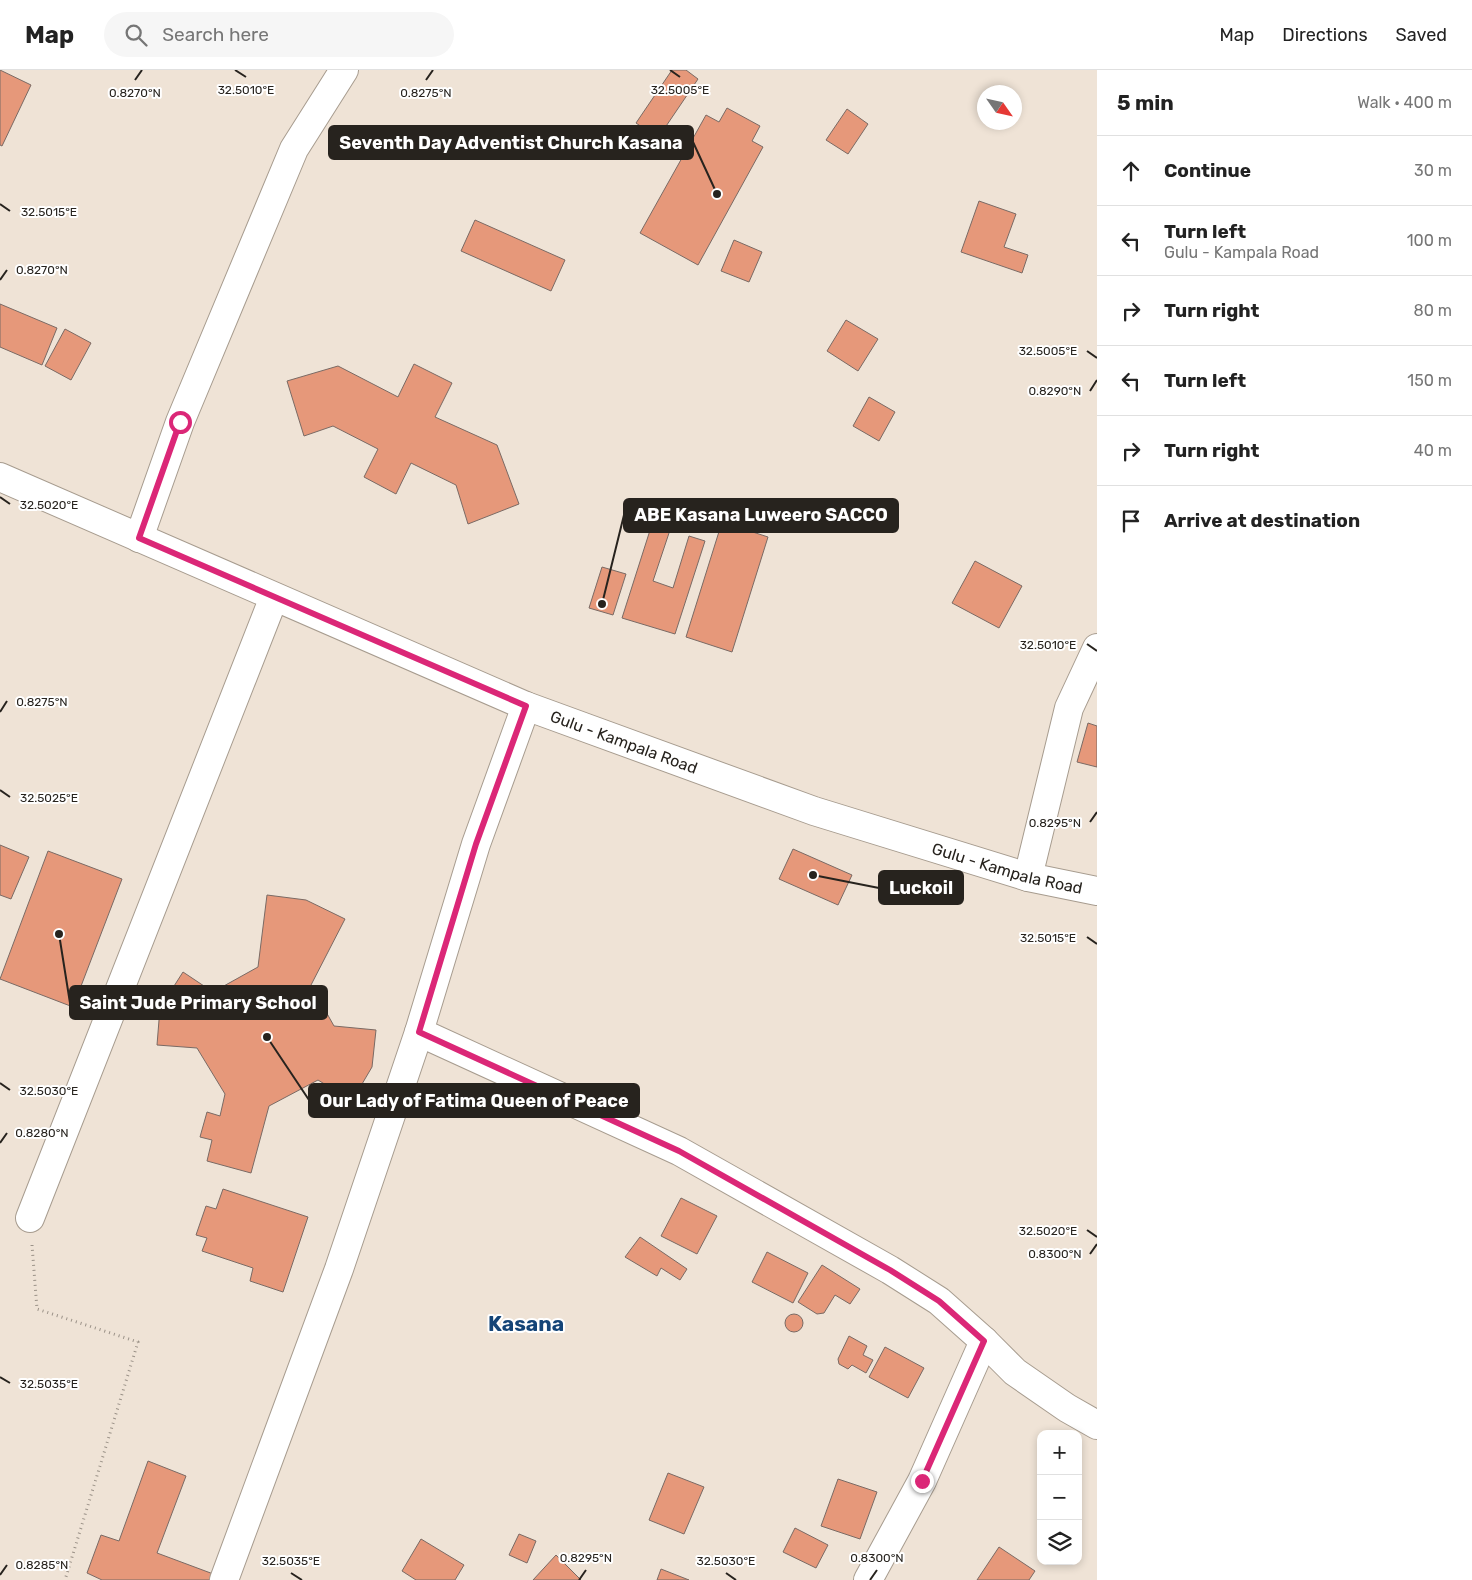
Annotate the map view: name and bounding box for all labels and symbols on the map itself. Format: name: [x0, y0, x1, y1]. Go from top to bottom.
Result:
text: 32.5010°E: [218, 83, 274, 97]
text: 32.5005°E: [651, 83, 709, 97]
north arrow: [977, 85, 1022, 130]
text: 0.8270°N: [109, 86, 161, 100]
text: 0.8275°N: [400, 86, 452, 100]
callout: Seventh Day Adventist Church Kasana: [329, 126, 693, 159]
text: Seventh Day Adventist Church Kasana: [339, 132, 683, 154]
text: 32.5015°E: [21, 205, 77, 219]
text: 0.8270°N: [16, 263, 68, 277]
text: 32.5005°E: [1019, 344, 1077, 358]
text: 0.8290°N: [1029, 384, 1081, 398]
route start: [169, 411, 192, 434]
text: 32.5020°E: [20, 498, 78, 512]
callout: ABE Kasana Luweero SACCO: [624, 499, 898, 532]
text: ABE Kasana Luweero SACCO: [634, 504, 888, 526]
text: 32.5010°E: [1020, 638, 1076, 652]
text: 0.8275°N: [16, 695, 68, 709]
street label: Gulu - Kampala Road: [548, 707, 700, 778]
text: 32.5025°E: [20, 791, 78, 805]
text: 0.8295°N: [1029, 816, 1081, 830]
street label: Gulu - Kampala Road: [930, 839, 1084, 898]
callout: Luckoil: [879, 871, 963, 904]
text: Luckoil: [889, 877, 953, 899]
text: 32.5015°E: [1020, 931, 1076, 945]
callout: Saint Jude Primary School: [70, 986, 327, 1019]
text: Saint Jude Primary School: [79, 992, 317, 1014]
text: 32.5030°E: [20, 1084, 78, 1098]
callout: Our Lady of Fatima Queen of Peace: [309, 1084, 639, 1117]
text: Our Lady of Fatima Queen of Peace: [319, 1090, 629, 1112]
text: 0.8280°N: [15, 1126, 69, 1140]
text: 32.5020°E: [1019, 1224, 1077, 1238]
text: 0.8300°N: [1028, 1247, 1082, 1261]
district label: Kasana: [488, 1311, 564, 1336]
text: 32.5035°E: [20, 1377, 78, 1391]
route end: [911, 1470, 934, 1493]
text: 0.8295°N: [560, 1551, 612, 1565]
text: 0.8300°N: [850, 1551, 904, 1565]
text: 32.5035°E: [262, 1554, 320, 1568]
text: 32.5030°E: [697, 1554, 755, 1568]
text: 0.8285°N: [16, 1558, 68, 1572]

